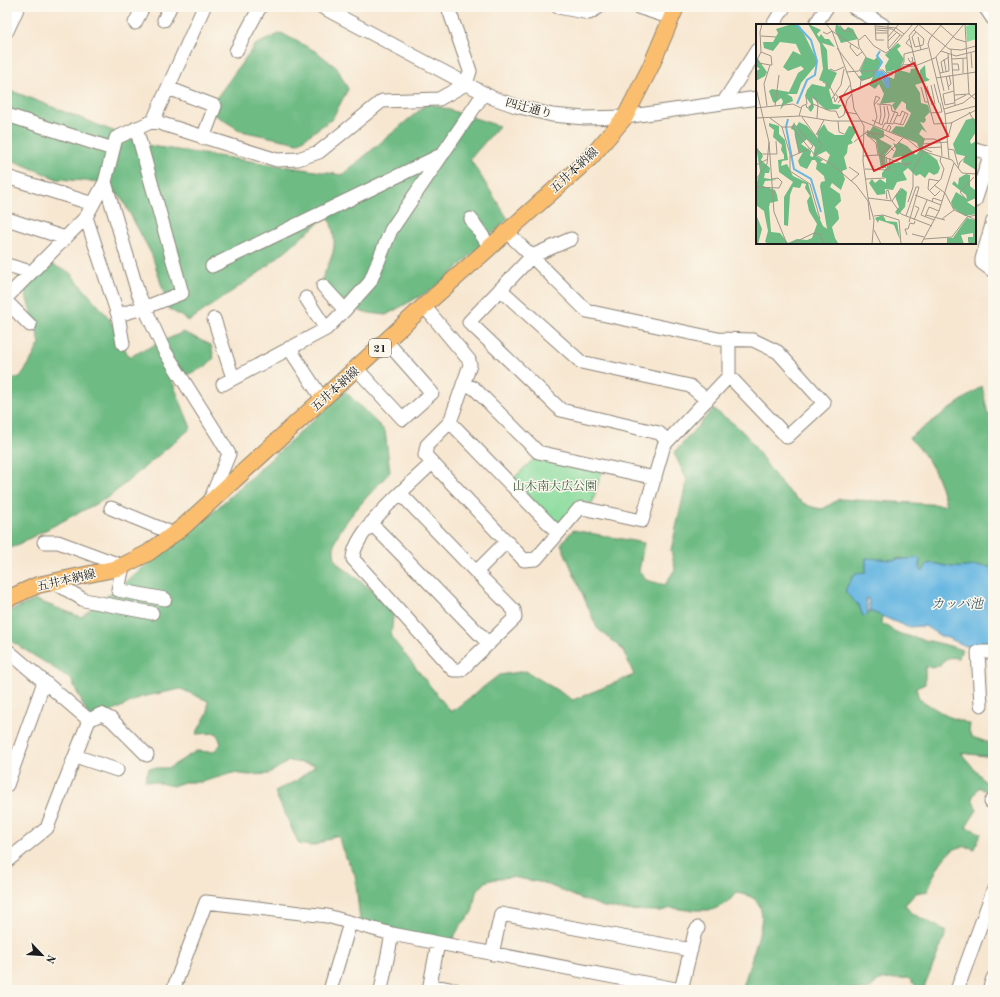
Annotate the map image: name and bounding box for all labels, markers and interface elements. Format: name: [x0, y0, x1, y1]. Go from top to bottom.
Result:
inset map: [756, 24, 976, 244]
street label: 四辻通り: [504, 95, 554, 121]
street label: 五井本納線: [547, 144, 601, 196]
road number: 21: [369, 339, 391, 357]
street label: 五井本納線: [308, 364, 362, 414]
park label: 山木南大広公園: [513, 479, 597, 493]
street label: 五井本納線: [35, 566, 97, 594]
water label: カッパ池: [931, 597, 985, 611]
north arrow: [22, 935, 62, 975]
text: N: [43, 952, 56, 965]

